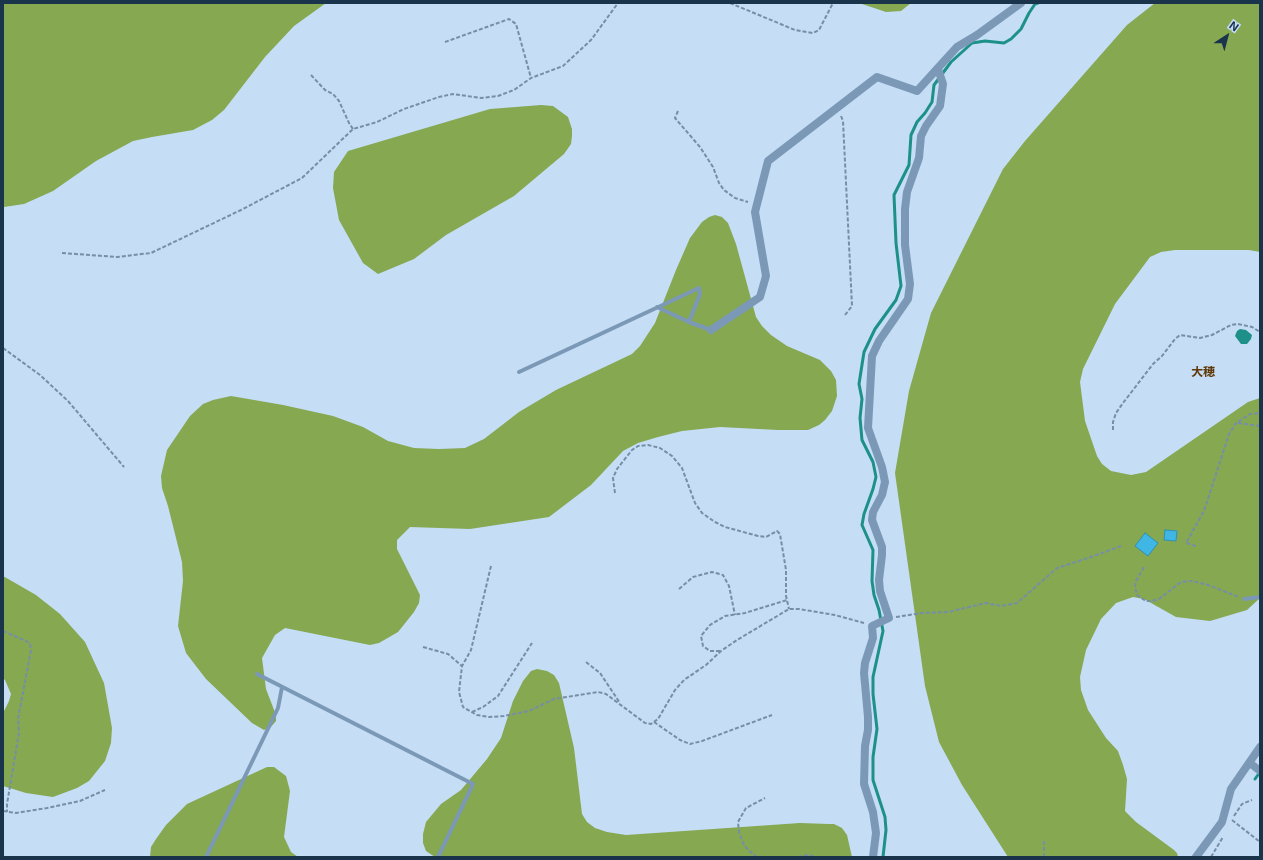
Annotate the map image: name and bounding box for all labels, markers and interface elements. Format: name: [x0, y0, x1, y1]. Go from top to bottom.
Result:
north arrow: [1207, 16, 1247, 56]
text: N: [1227, 18, 1242, 34]
district label: 大穂: [1191, 365, 1215, 379]

